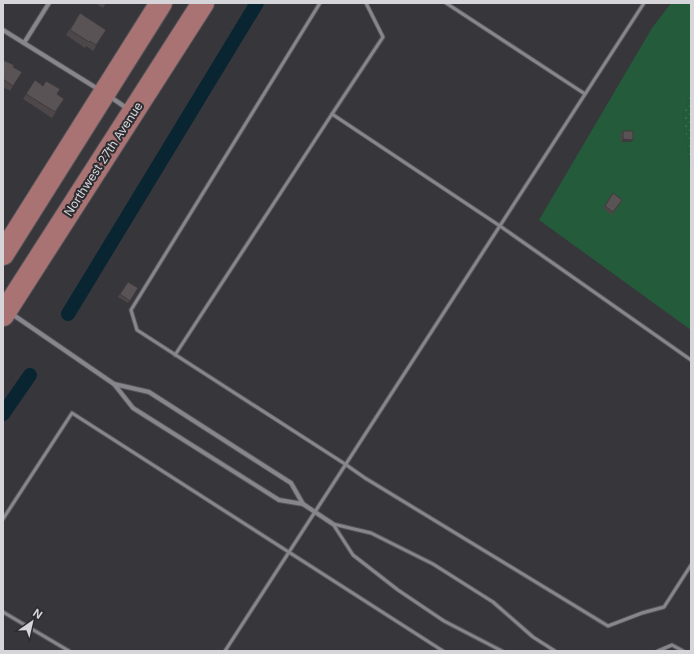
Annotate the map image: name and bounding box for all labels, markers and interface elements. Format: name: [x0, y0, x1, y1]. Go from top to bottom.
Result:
street label: Northwest 27th Avenue: [61, 99, 145, 219]
north arrow: [12, 602, 52, 642]
text: N: [30, 606, 45, 622]

